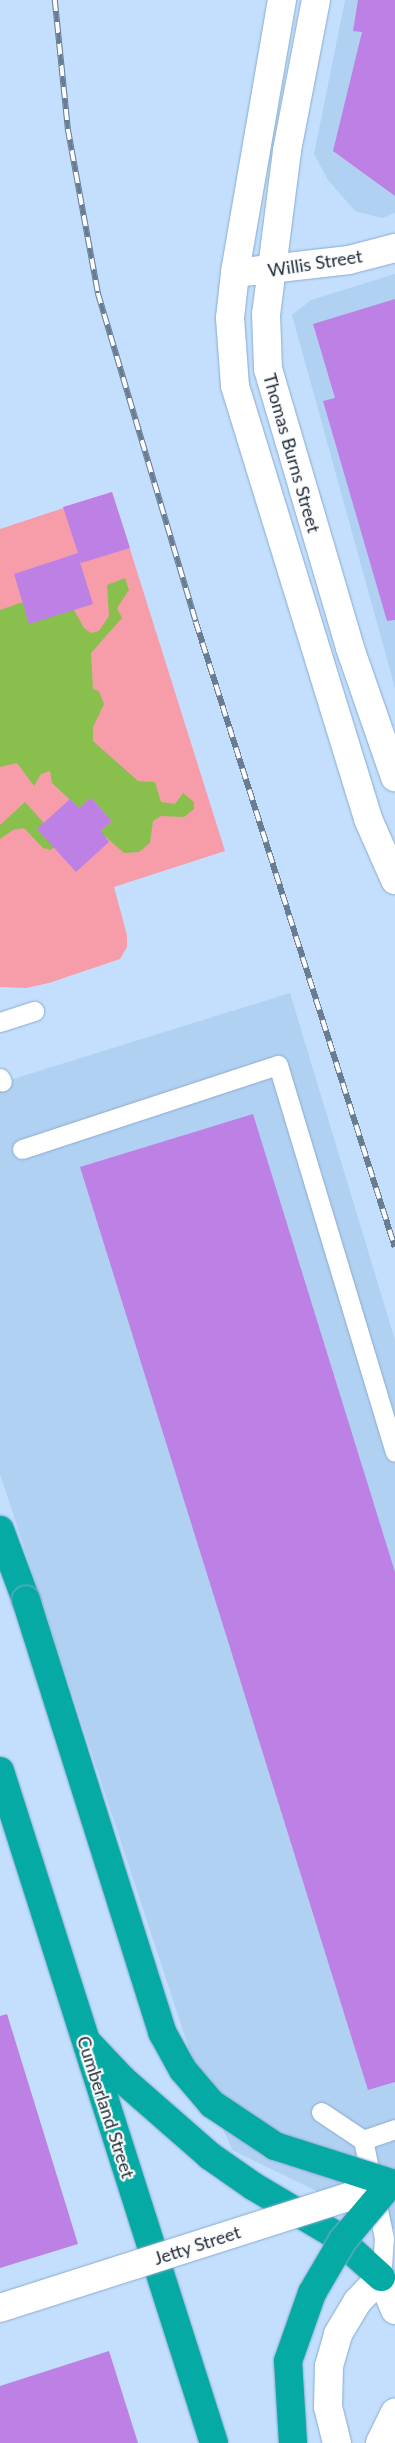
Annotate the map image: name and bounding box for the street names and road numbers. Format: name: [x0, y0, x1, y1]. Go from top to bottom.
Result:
street label: Willis Street: [266, 245, 364, 281]
street label: Thomas Burns Street: [259, 371, 325, 535]
street label: Cumberland Street: [73, 2033, 139, 2181]
street label: Jetty Street: [151, 2221, 243, 2269]

